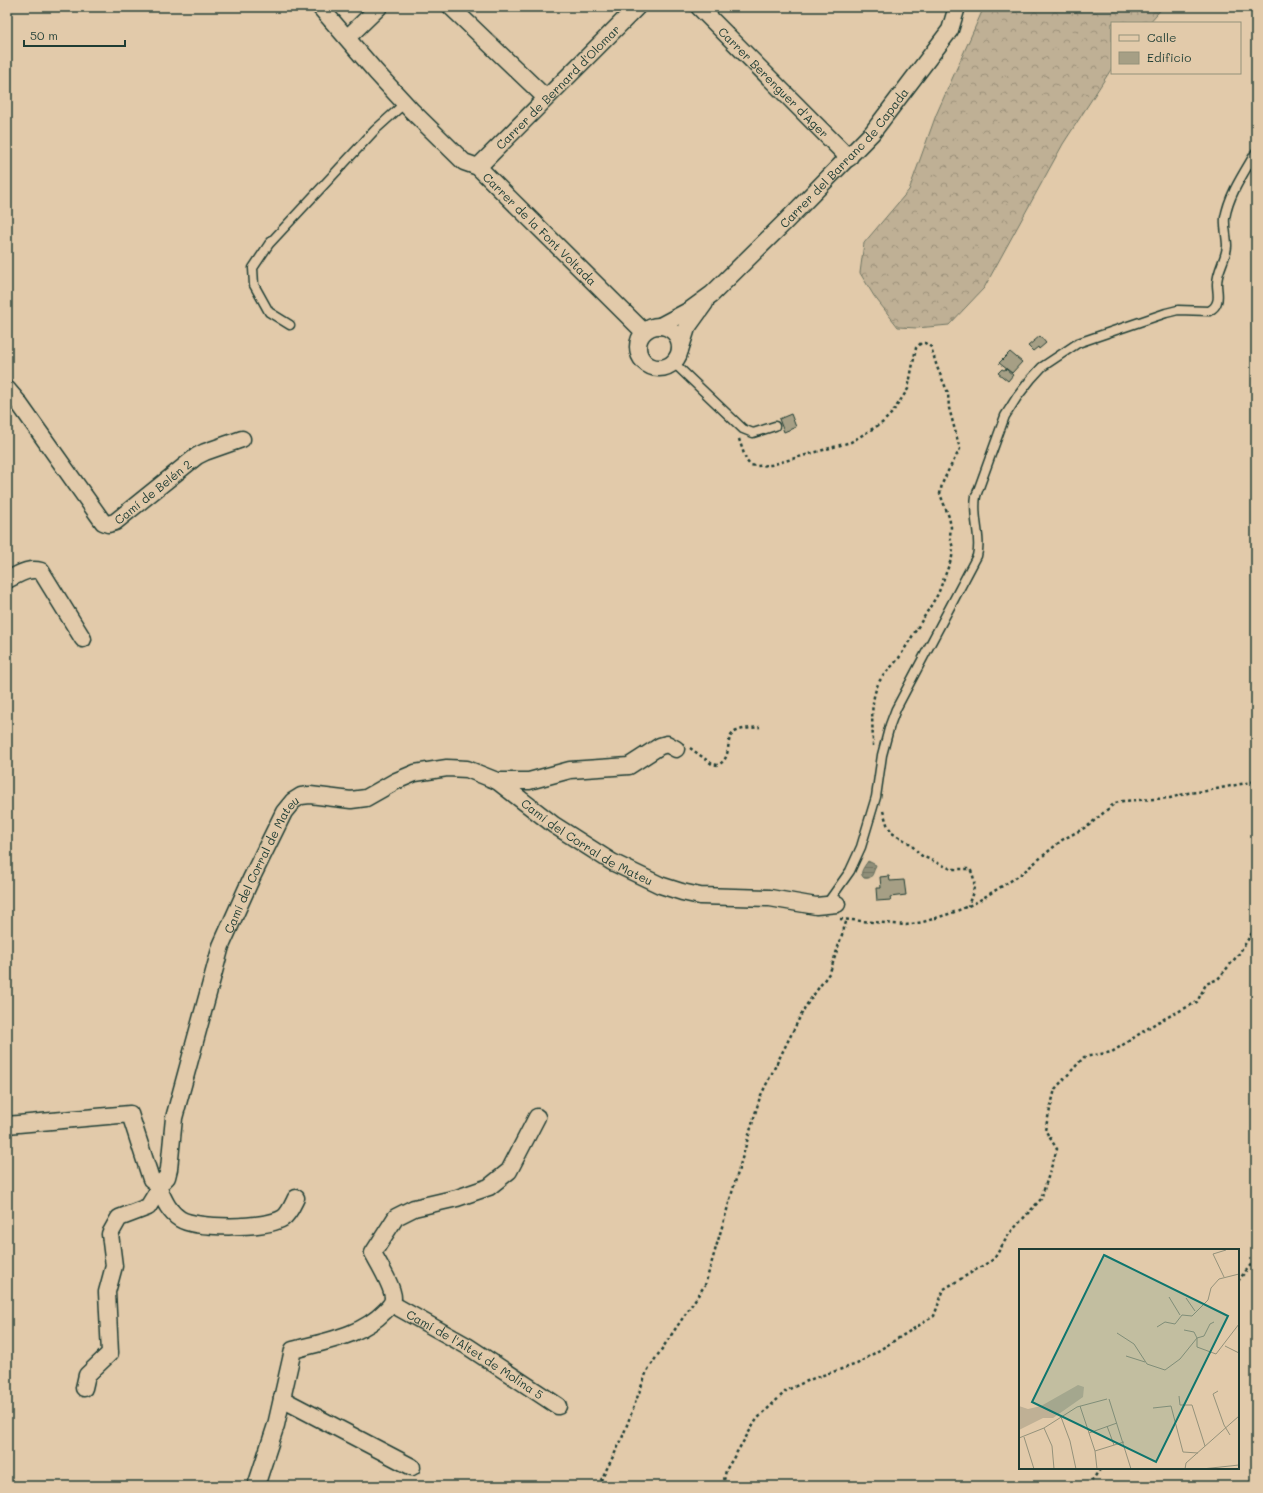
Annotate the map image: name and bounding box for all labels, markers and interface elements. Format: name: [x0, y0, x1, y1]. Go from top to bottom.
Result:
street label: Carrer de Bernard d'Olomar: [492, 21, 623, 153]
scale bar: [24, 22, 125, 48]
legend: [1111, 22, 1241, 74]
street label: Carrer Berenguer d'Ager: [715, 23, 832, 141]
text: 50 m: [30, 27, 58, 43]
text: Calle: [1147, 29, 1177, 45]
text: Edificio: [1147, 49, 1191, 65]
street label: Carrer del Barranc de Capada: [776, 84, 912, 231]
street label: Carrer de la Font Voltada: [480, 169, 600, 289]
street label: Camí de Belén 2: [111, 456, 194, 528]
street label: Camí del Corral de Mateu: [220, 792, 302, 936]
street label: Camí del Corral de Mateu: [518, 795, 656, 888]
inset map: [1019, 1249, 1239, 1469]
street label: Camí de l'Altet de Molina 5: [404, 1306, 547, 1402]

